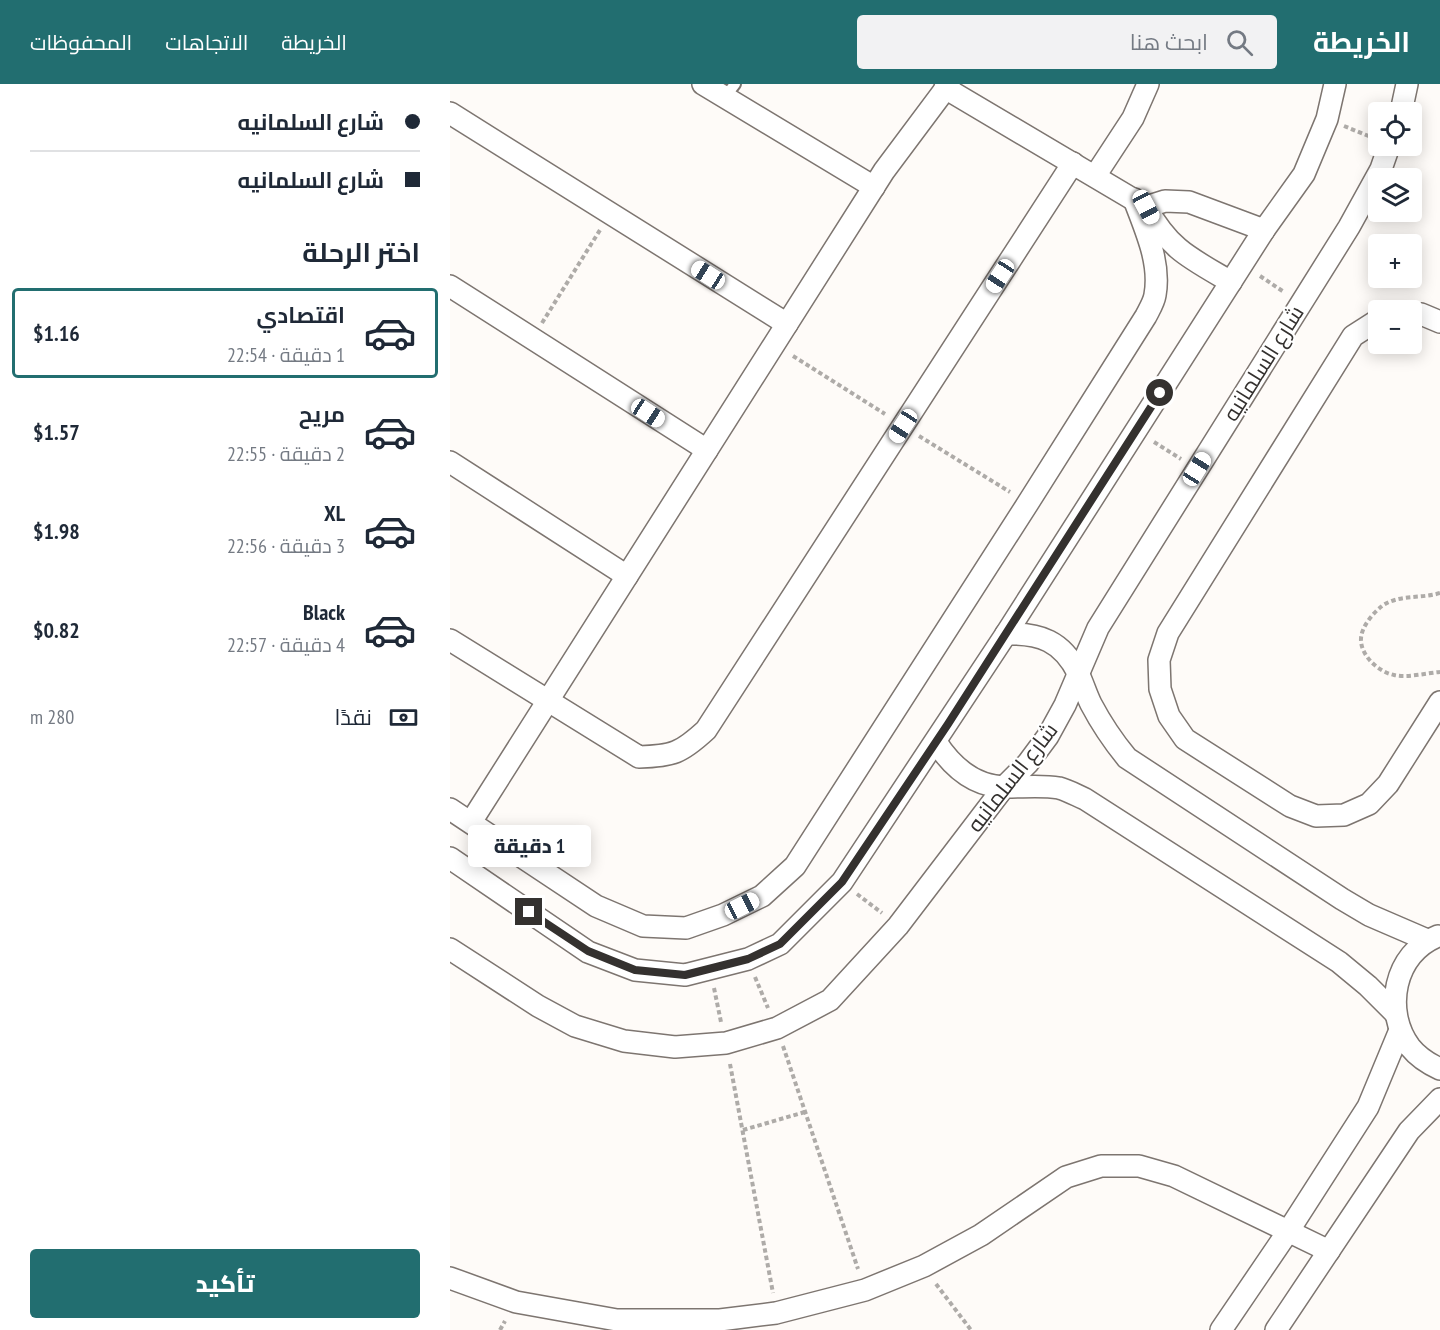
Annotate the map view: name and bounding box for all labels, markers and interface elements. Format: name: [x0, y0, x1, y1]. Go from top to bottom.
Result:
search box: [857, 15, 1277, 69]
text: الخريطة: [1313, 23, 1410, 60]
icon: search: [1223, 26, 1256, 59]
text: ابحث هنا: [1130, 28, 1208, 56]
text: المحفوظات: [30, 29, 132, 56]
text: الاتجاهات: [165, 29, 248, 56]
text: الخريطة: [281, 29, 347, 56]
map controls: [1368, 102, 1422, 354]
button: locate: [1368, 102, 1422, 156]
text: شارع السلمانيه: [238, 108, 384, 136]
text: شارع السلمانيه: [238, 166, 384, 194]
button: layers: [1368, 168, 1422, 222]
car: [1130, 187, 1162, 227]
button: +: [1368, 234, 1422, 288]
text: اختر الرحلة: [302, 235, 420, 269]
car: [983, 256, 1017, 296]
car: [688, 258, 728, 292]
street label: شارع السلمانيه: [1216, 300, 1311, 427]
button: −: [1368, 300, 1422, 354]
text: اقتصادي: [256, 301, 345, 329]
icon: car: [363, 306, 417, 360]
text: $1.16: [33, 319, 80, 347]
text: 1 دقيقة · 22:54: [227, 342, 345, 368]
route start: [1146, 379, 1173, 406]
car: [628, 396, 668, 430]
text: مريح: [299, 400, 345, 428]
icon: car: [363, 405, 417, 459]
car: [886, 406, 920, 446]
text: $1.57: [33, 418, 80, 446]
text: 2 دقيقة · 22:55: [227, 441, 345, 467]
car: [1180, 449, 1214, 489]
text: XL: [324, 499, 345, 527]
icon: car: [363, 504, 417, 558]
text: $1.98: [33, 517, 80, 545]
text: 3 دقيقة · 22:56: [227, 533, 345, 559]
text: Black: [303, 598, 345, 626]
icon: car: [363, 603, 417, 657]
text: $0.82: [33, 616, 80, 644]
text: 4 دقيقة · 22:57: [227, 632, 345, 658]
icon: cash: [387, 701, 420, 734]
text: نقدًا: [334, 703, 372, 731]
text: 280 m: [30, 704, 74, 730]
street label: شارع السلمانيه: [961, 717, 1064, 838]
callout: 1 دقيقة: [467, 825, 590, 867]
text: 1 دقيقة: [494, 833, 565, 859]
car: [722, 890, 762, 922]
route end: [515, 898, 542, 925]
button: تأكيد: [30, 1249, 420, 1318]

